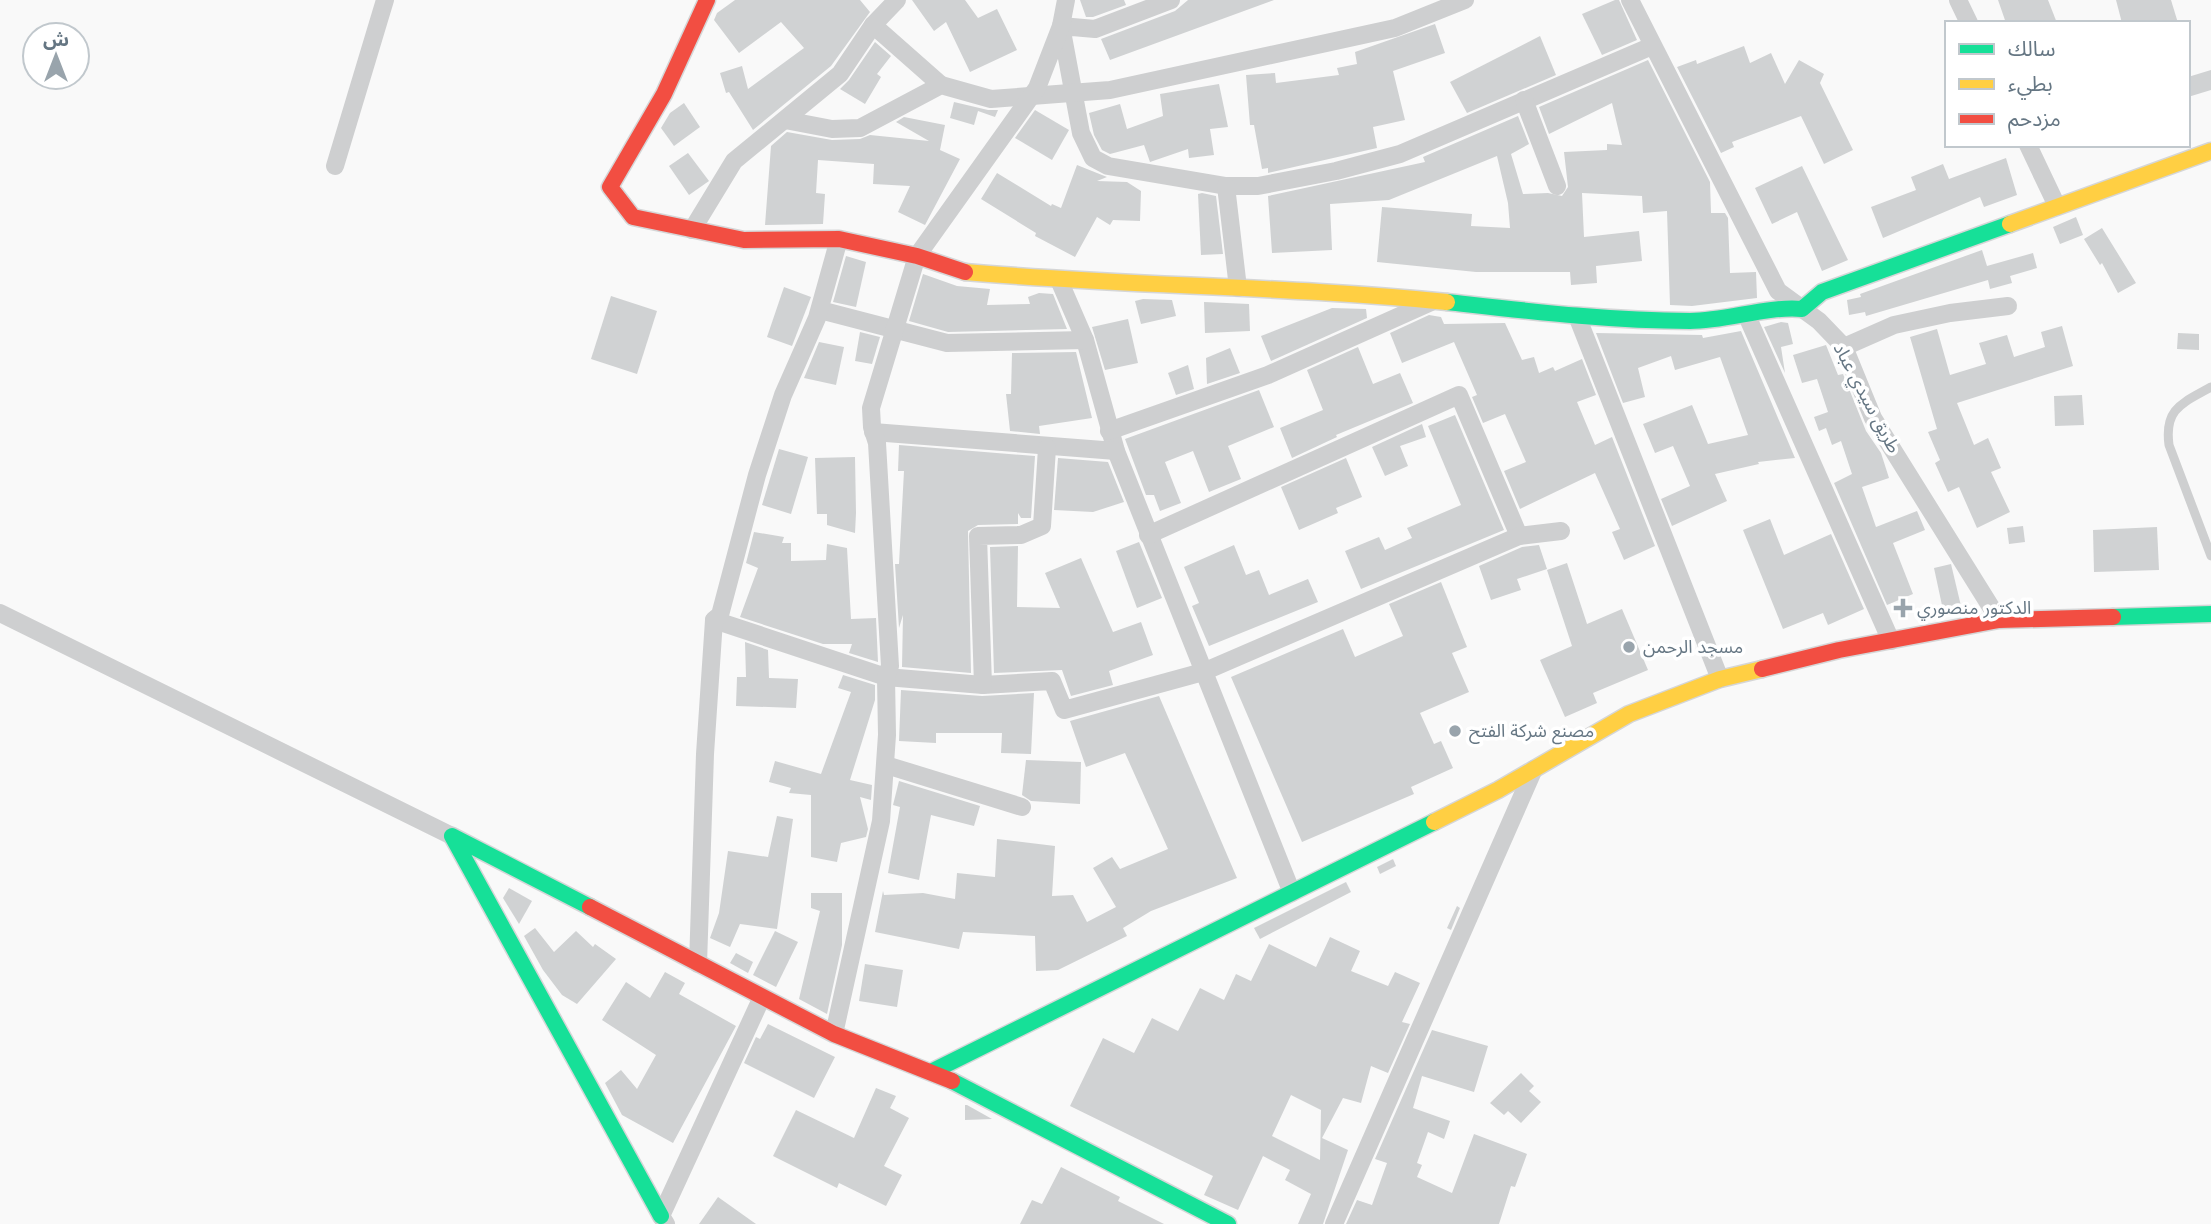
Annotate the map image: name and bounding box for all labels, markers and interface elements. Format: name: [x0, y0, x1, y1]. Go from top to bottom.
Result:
north arrow: [21, 21, 91, 91]
legend: [1945, 21, 2190, 147]
text: ش: [43, 29, 69, 50]
text: سالك: [2008, 37, 2055, 60]
text: بطيء: [2008, 72, 2053, 100]
text: مزدحم: [2008, 107, 2061, 134]
street label: طريق سيدي عباد: [1827, 340, 1904, 458]
place label: الدكتور منصوري: [1917, 598, 2031, 621]
marker: الدكتور منصوري: [1895, 600, 1911, 616]
place label: مسجد الرحمن: [1643, 637, 1743, 658]
marker: مسجد الرحمن: [1621, 639, 1637, 655]
place label: مصنع شركة الفتح: [1469, 721, 1594, 745]
marker: مصنع شركة الفتح: [1447, 723, 1463, 739]

